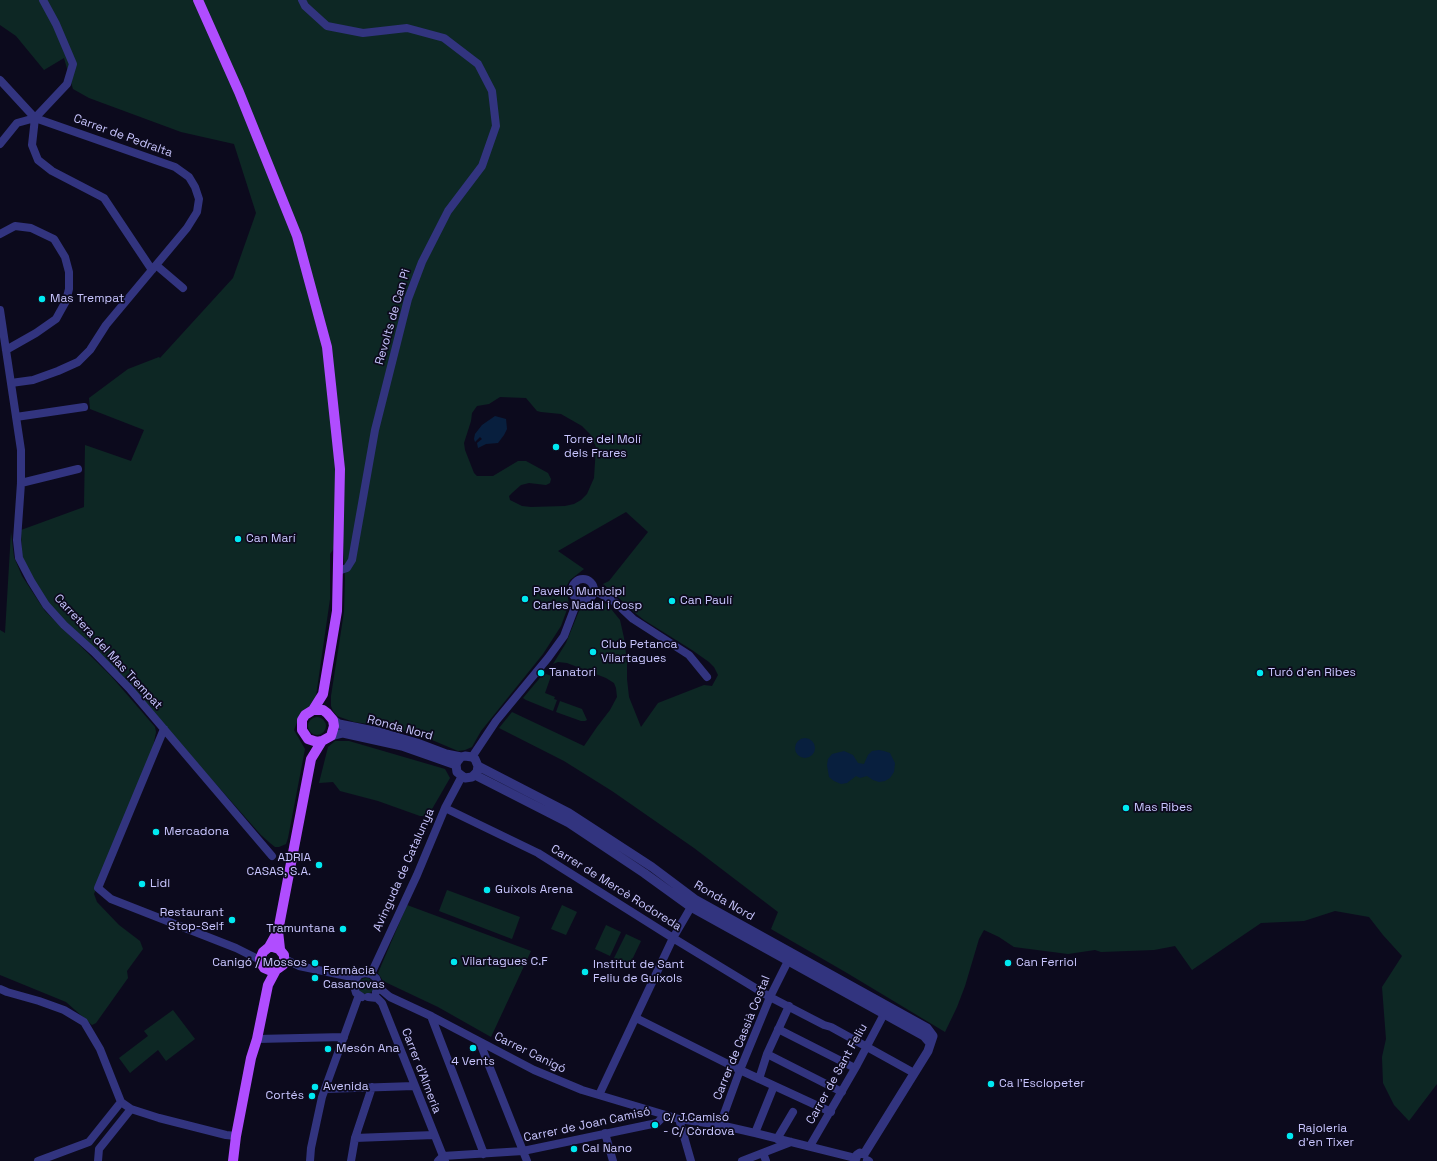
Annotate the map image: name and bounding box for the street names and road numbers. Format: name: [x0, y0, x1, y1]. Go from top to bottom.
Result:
street label: Carrer de Pedralta: [71, 111, 175, 161]
street label: Revolts de Can Pi: [372, 267, 414, 367]
street label: Carretera del Mas Trempat: [51, 591, 165, 713]
street label: Ronda Nord: [366, 712, 434, 744]
street label: Avinguda de Catalunya: [370, 806, 438, 934]
street label: Carrer de Mercè Rodoreda: [548, 842, 684, 934]
street label: Ronda Nord: [691, 878, 757, 924]
street label: Carrer de Cassià Costal: [710, 974, 774, 1102]
street label: Carrer de Sant Feliu: [803, 1021, 871, 1127]
street label: Carrer d'Almeria: [398, 1026, 444, 1116]
street label: Carrer Canigó: [492, 1029, 568, 1077]
street label: Carrer de Joan Camisó: [522, 1105, 652, 1145]

